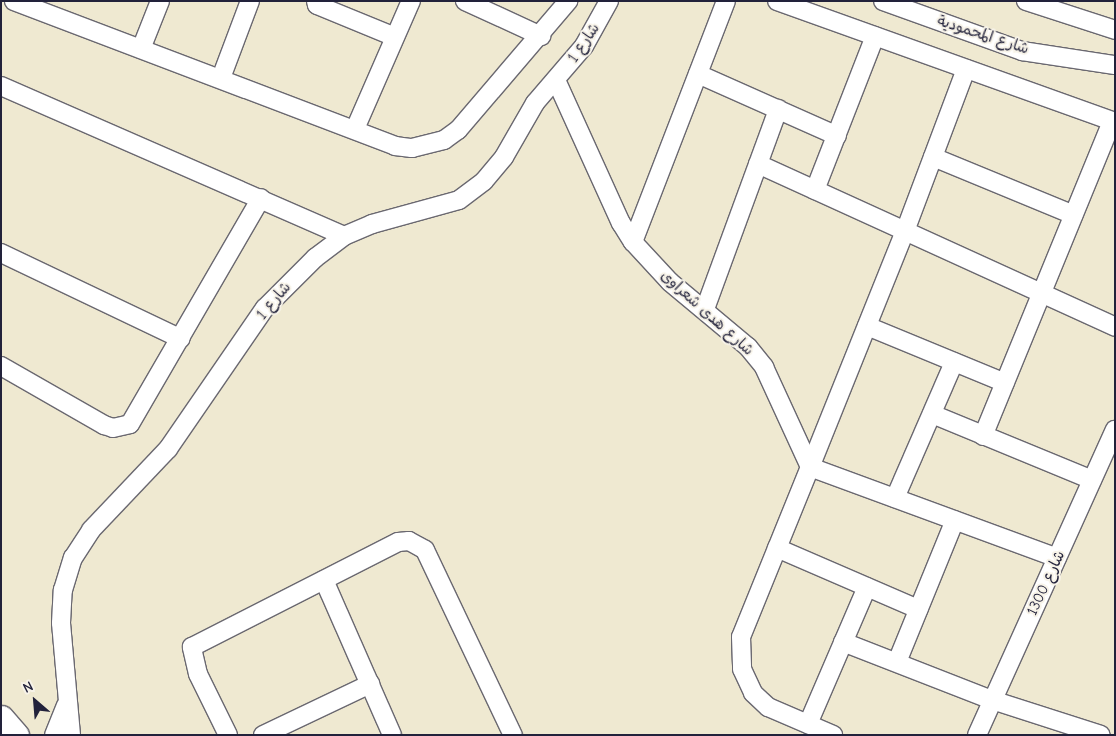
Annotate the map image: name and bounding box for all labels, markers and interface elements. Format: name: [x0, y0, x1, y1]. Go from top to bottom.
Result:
street label: شارع المحمودية: [935, 12, 1031, 58]
street label: شارع 1: [564, 20, 604, 66]
street label: شارع هدى شعراوى: [657, 267, 757, 359]
street label: شارع 1: [253, 279, 295, 323]
street label: شارع 1300: [1023, 548, 1069, 618]
north arrow: [10, 676, 60, 726]
text: N: [20, 678, 36, 697]

